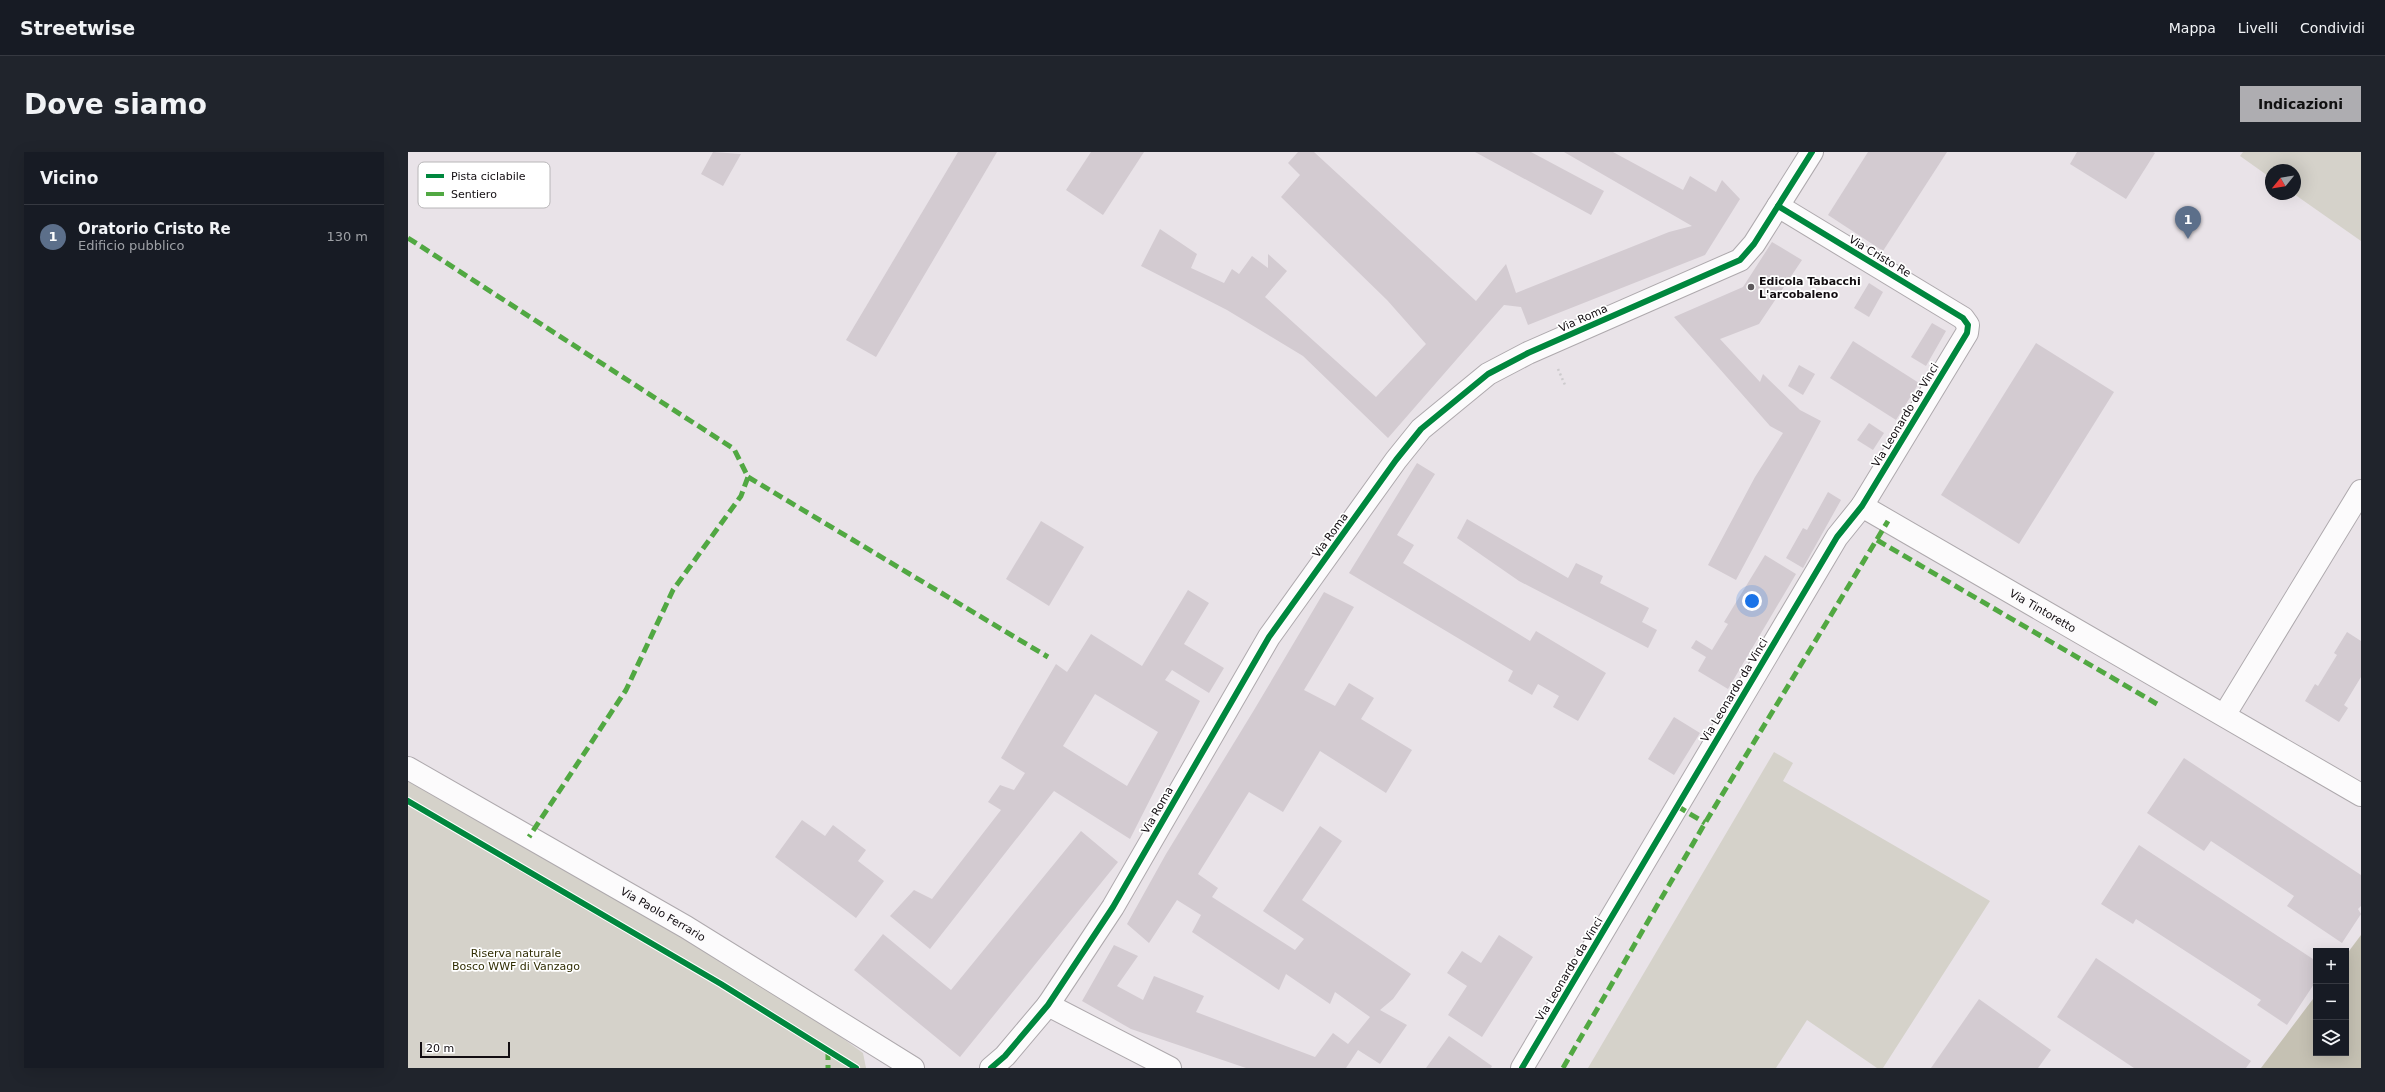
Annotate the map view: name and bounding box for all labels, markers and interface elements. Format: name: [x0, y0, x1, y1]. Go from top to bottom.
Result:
text: Streetwise: [20, 17, 135, 39]
text: Mappa: [2169, 20, 2216, 36]
text: Livelli: [2238, 20, 2278, 36]
text: Condividi: [2300, 20, 2365, 36]
button: Indicazioni: [2240, 86, 2361, 122]
text: Dove siamo: [24, 88, 207, 121]
legend: [418, 162, 550, 208]
north arrow: [2265, 164, 2301, 200]
text: Vicino: [40, 168, 98, 188]
text: Pista ciclabile: [451, 170, 526, 183]
text: Sentiero: [451, 188, 497, 201]
pin: 1: [2175, 206, 2201, 239]
text: Oratorio Cristo Re: [78, 220, 231, 238]
text: 1: [48, 229, 58, 244]
text: 130 m: [326, 229, 368, 244]
street label: Via Cristo Re: [1846, 233, 1913, 280]
text: Edificio pubblico: [78, 238, 184, 253]
place label: Edicola Tabacchi L'arcobaleno: [1759, 275, 1861, 301]
marker: Edicola Tabacchi L'arcobaleno: [1746, 282, 1756, 292]
street label: Via Roma: [1557, 302, 1610, 335]
street label: Via Leonardo da Vinci: [1869, 361, 1942, 470]
street label: Via Roma: [1310, 510, 1351, 560]
street label: Via Tintoretto: [2007, 587, 2078, 636]
your location: [1742, 591, 1762, 611]
street label: Via Leonardo da Vinci: [1698, 636, 1771, 745]
street label: Via Roma: [1139, 785, 1176, 836]
street label: Via Paolo Ferrario: [618, 885, 708, 945]
street label: Via Leonardo da Vinci: [1533, 915, 1606, 1024]
park label: Riserva naturale Bosco WWF di Vanzago: [452, 947, 580, 973]
map controls: [2313, 948, 2349, 1056]
button: +: [2313, 948, 2349, 984]
button: −: [2313, 984, 2349, 1020]
button: layers: [2313, 1020, 2349, 1056]
scale bar: [420, 1040, 510, 1059]
text: 20 m: [426, 1042, 454, 1055]

